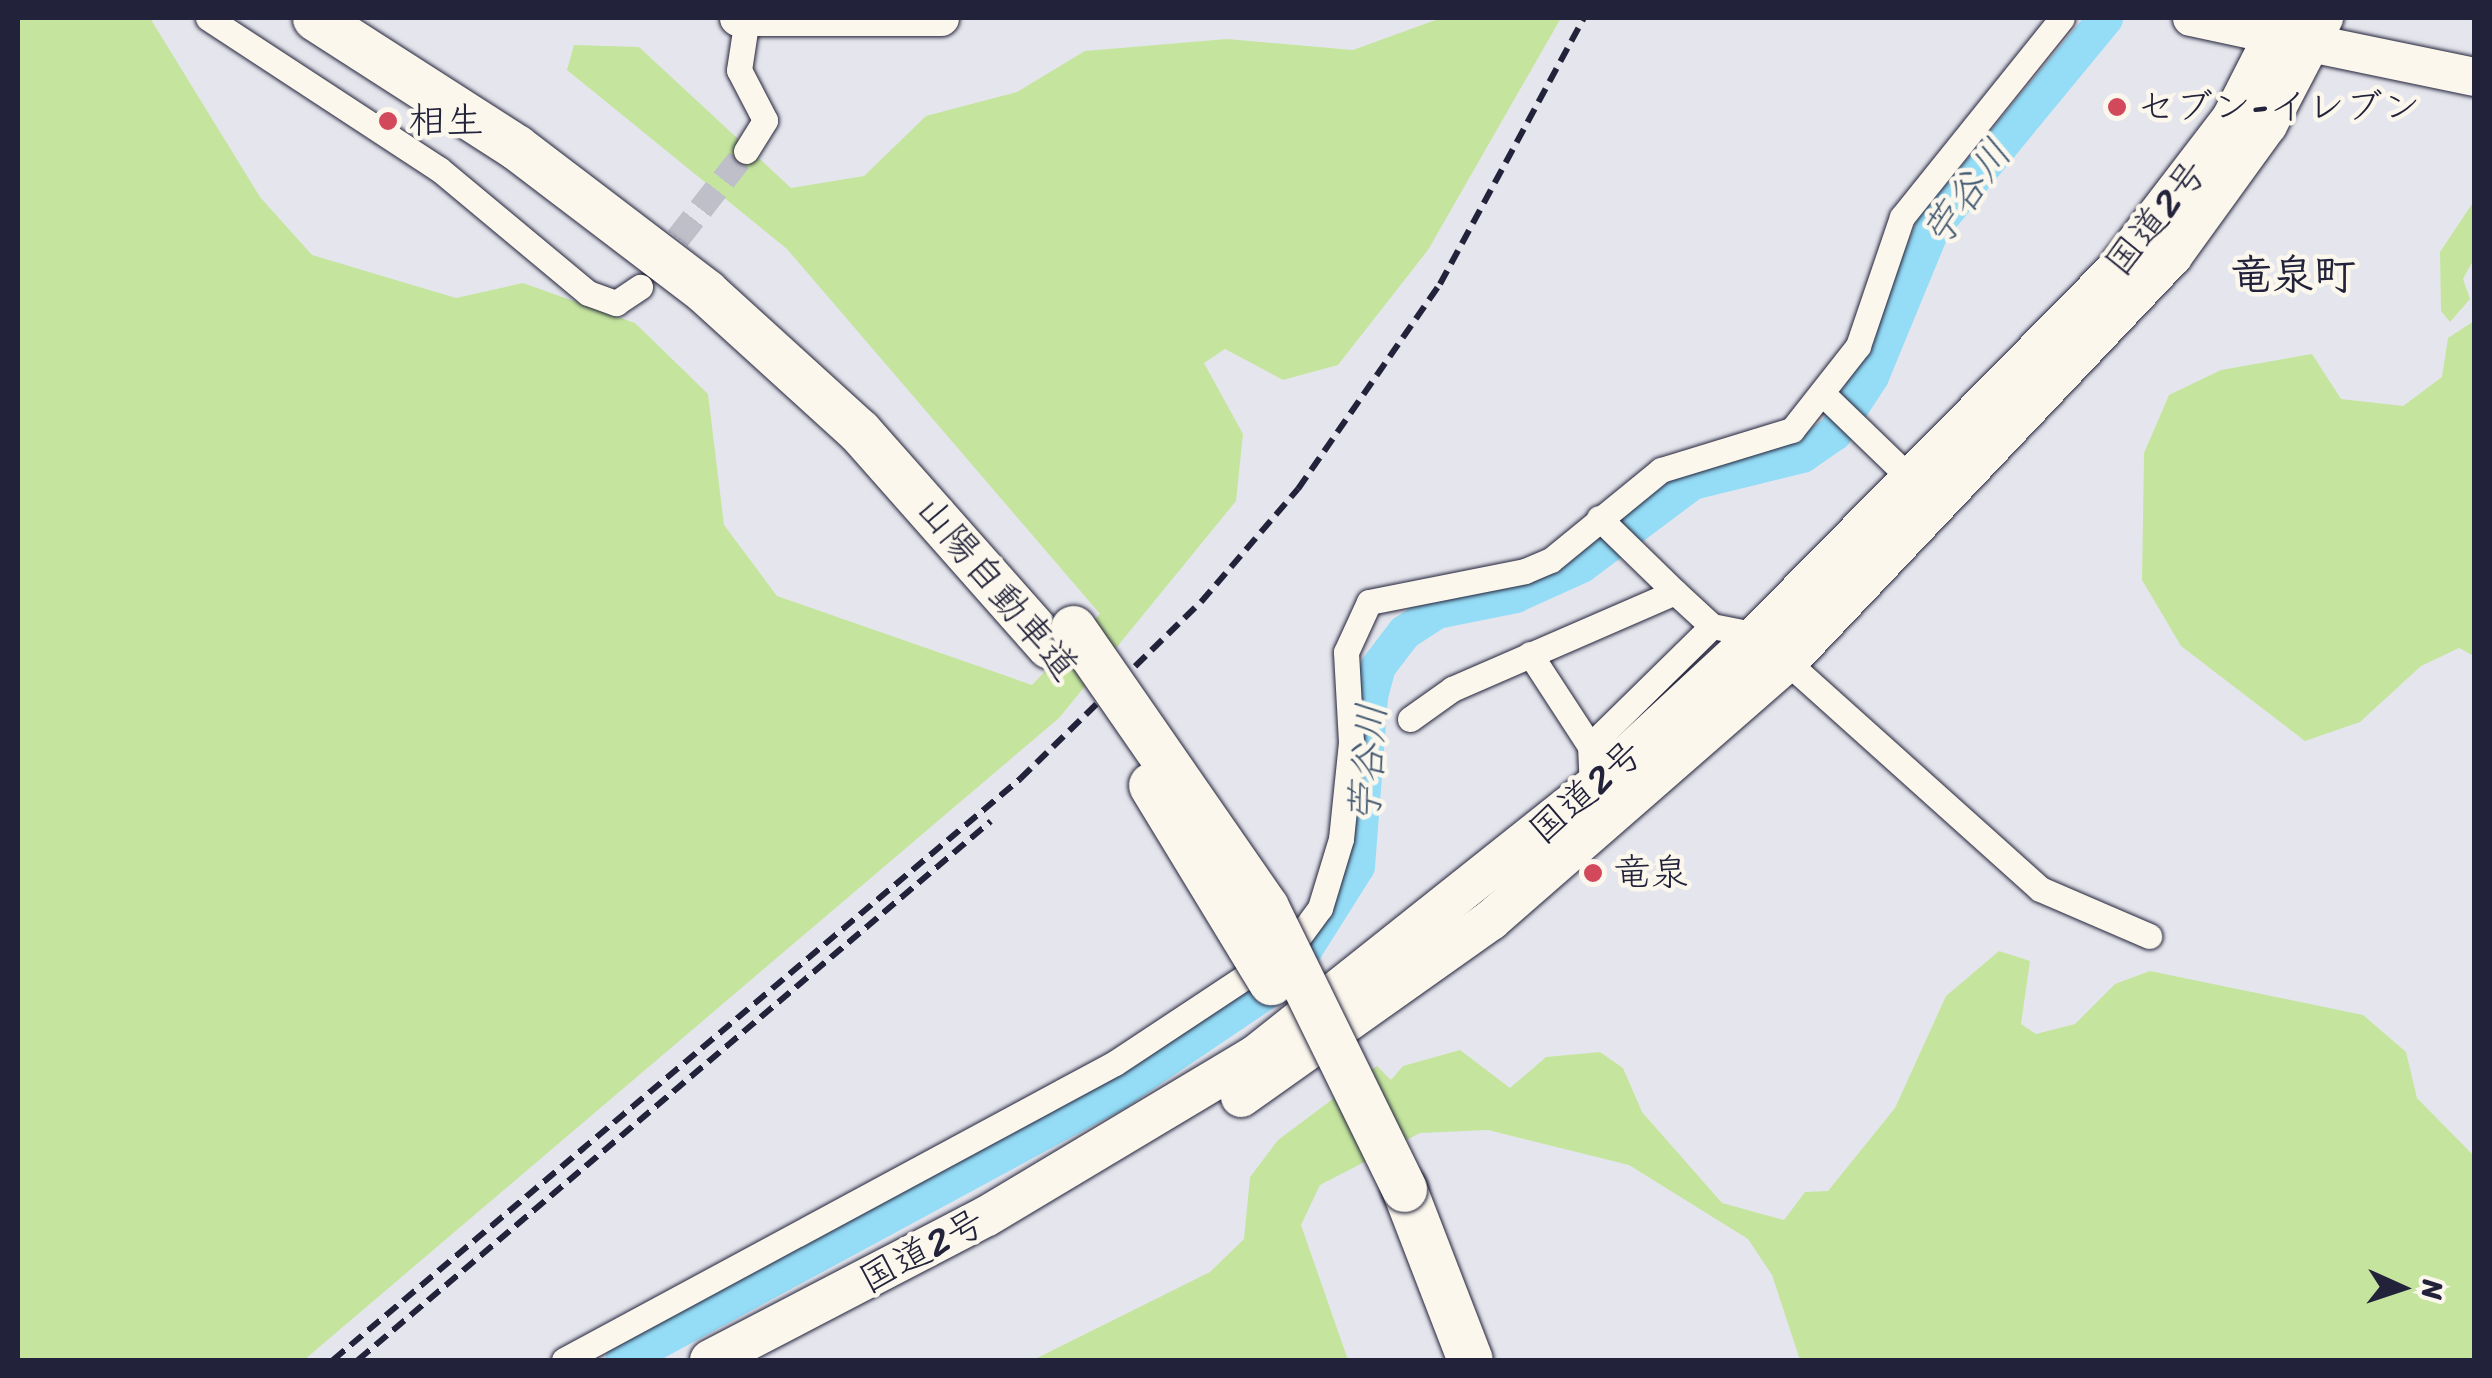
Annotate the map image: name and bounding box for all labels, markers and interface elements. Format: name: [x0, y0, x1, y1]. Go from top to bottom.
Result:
place label: セブン-イレブン: [2137, 84, 2421, 130]
marker: セブン-イレブン: [2106, 96, 2128, 118]
place label: 相生: [408, 98, 484, 144]
marker: 相生: [377, 110, 399, 132]
water label: 苧谷川: [1912, 130, 2022, 256]
street label: 国道2号: [2096, 151, 2216, 285]
district label: 竜泉町: [2230, 250, 2356, 300]
street label: 山陽自動車道: [906, 486, 1088, 690]
water label: 苧谷川: [1340, 701, 1396, 825]
street label: 国道2号: [1520, 730, 1652, 854]
place label: 竜泉: [1613, 850, 1689, 896]
marker: 竜泉: [1582, 862, 1604, 884]
street label: 国道2号: [851, 1199, 993, 1303]
north arrow: [2352, 1238, 2452, 1338]
text: N: [2407, 1279, 2457, 1301]

